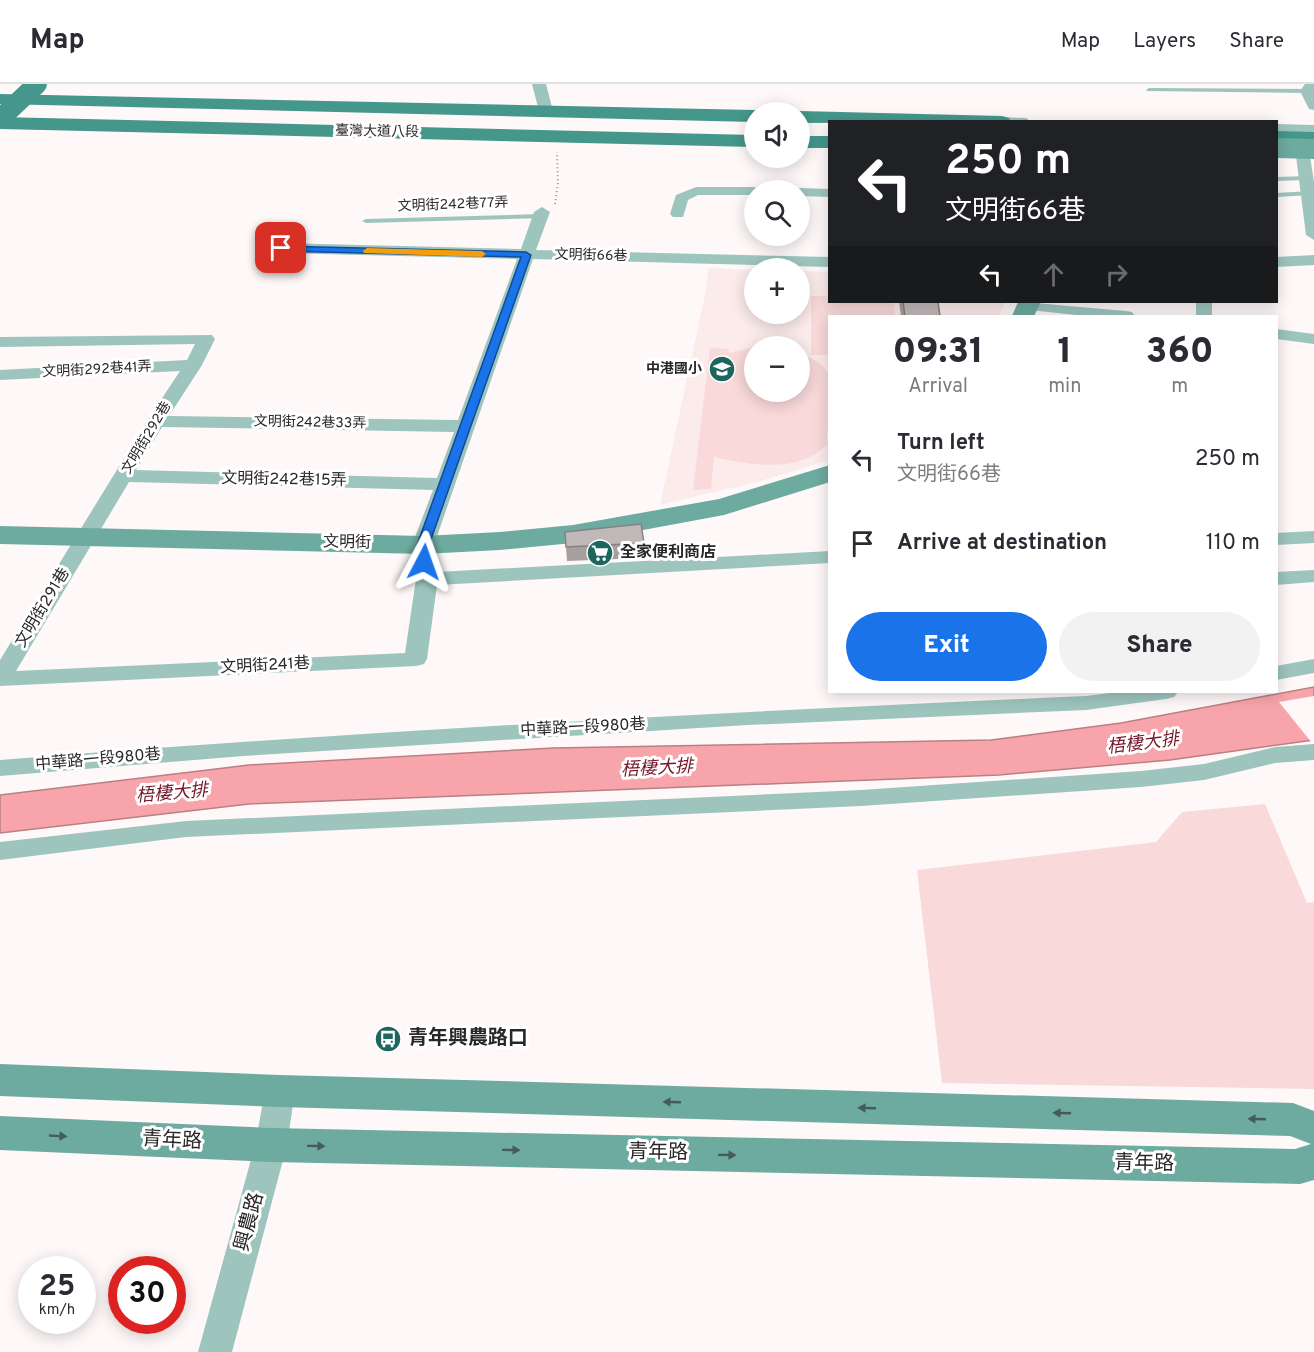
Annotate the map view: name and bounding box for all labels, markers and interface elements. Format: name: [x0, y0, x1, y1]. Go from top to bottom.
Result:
text: Map: [30, 23, 85, 59]
text: Map: [1061, 28, 1100, 55]
text: Layers: [1133, 28, 1196, 55]
text: Share: [1229, 28, 1284, 55]
map controls: [744, 102, 810, 402]
button: sound: [744, 102, 810, 168]
street label: 臺灣大道八段: [335, 123, 419, 141]
text: 250 m: [945, 136, 1071, 189]
icon: left: [846, 144, 924, 222]
button: search: [744, 180, 810, 246]
street label: 文明街242巷77弄: [397, 195, 509, 215]
text: 文明街66巷: [945, 195, 1085, 229]
pin: [255, 222, 306, 273]
icon: arrive: [264, 231, 297, 264]
street label: 文明街66巷: [554, 247, 628, 265]
button: +: [744, 258, 810, 324]
icon: left: [974, 258, 1007, 291]
icon: ahead: [1037, 258, 1070, 291]
icon: right: [1100, 258, 1133, 291]
text: 09:31: [892, 330, 984, 376]
text: 1: [1057, 330, 1072, 376]
text: 360: [1146, 330, 1214, 376]
button: −: [744, 336, 810, 402]
school or university icon: 中港國小: [707, 354, 737, 384]
street label: 文明街292巷41弄: [42, 359, 152, 381]
place label: 中港國小: [646, 361, 702, 378]
text: Arrival: [908, 374, 968, 400]
text: min: [1048, 374, 1081, 400]
text: m: [1171, 374, 1188, 400]
street label: 文明街292巷: [119, 399, 175, 477]
street label: 文明街242巷33弄: [254, 414, 366, 432]
text: Turn left: [897, 430, 985, 457]
icon: left: [846, 443, 879, 476]
text: 250 m: [1195, 446, 1260, 473]
text: 文明街66巷: [897, 462, 1001, 488]
street label: 文明街242巷15弄: [221, 469, 347, 491]
icon: arrive: [846, 527, 879, 560]
position arrow: [392, 530, 456, 594]
text: Arrive at destination: [897, 530, 1107, 557]
text: 110 m: [1206, 530, 1260, 557]
street label: 文明街: [323, 533, 371, 553]
supermarket icon: 全家便利商店: [585, 538, 615, 568]
place label: 全家便利商店: [620, 543, 716, 563]
street label: 文明街291巷: [11, 565, 75, 651]
button: Exit: [846, 612, 1047, 681]
button: Share: [1059, 612, 1260, 681]
street label: 文明街241巷: [220, 654, 310, 678]
street label: 中華路一段980巷: [520, 715, 646, 741]
water label: 梧棲大排: [1106, 728, 1182, 760]
street label: 中華路一段980巷: [35, 745, 161, 775]
water label: 梧棲大排: [620, 756, 696, 782]
water label: 梧棲大排: [135, 779, 211, 809]
bus stop icon: 青年興農路口: [373, 1024, 403, 1054]
place label: 青年興農路口: [408, 1026, 528, 1052]
one-way arrow: [663, 1097, 682, 1107]
one-way arrow: [858, 1103, 877, 1112]
one-way arrow: [1053, 1108, 1072, 1118]
one-way arrow: [1247, 1114, 1266, 1123]
street label: 青年路: [141, 1126, 203, 1156]
one-way arrow: [49, 1131, 68, 1140]
street label: 青年路: [628, 1139, 688, 1167]
one-way arrow: [307, 1141, 326, 1151]
one-way arrow: [502, 1146, 521, 1155]
one-way arrow: [718, 1150, 737, 1160]
street label: 青年路: [1114, 1150, 1174, 1178]
street label: 興農路: [230, 1190, 270, 1254]
speed limit sign: 30: [108, 1256, 186, 1334]
text: 25: [39, 1269, 75, 1306]
text: km/h: [39, 1301, 75, 1320]

